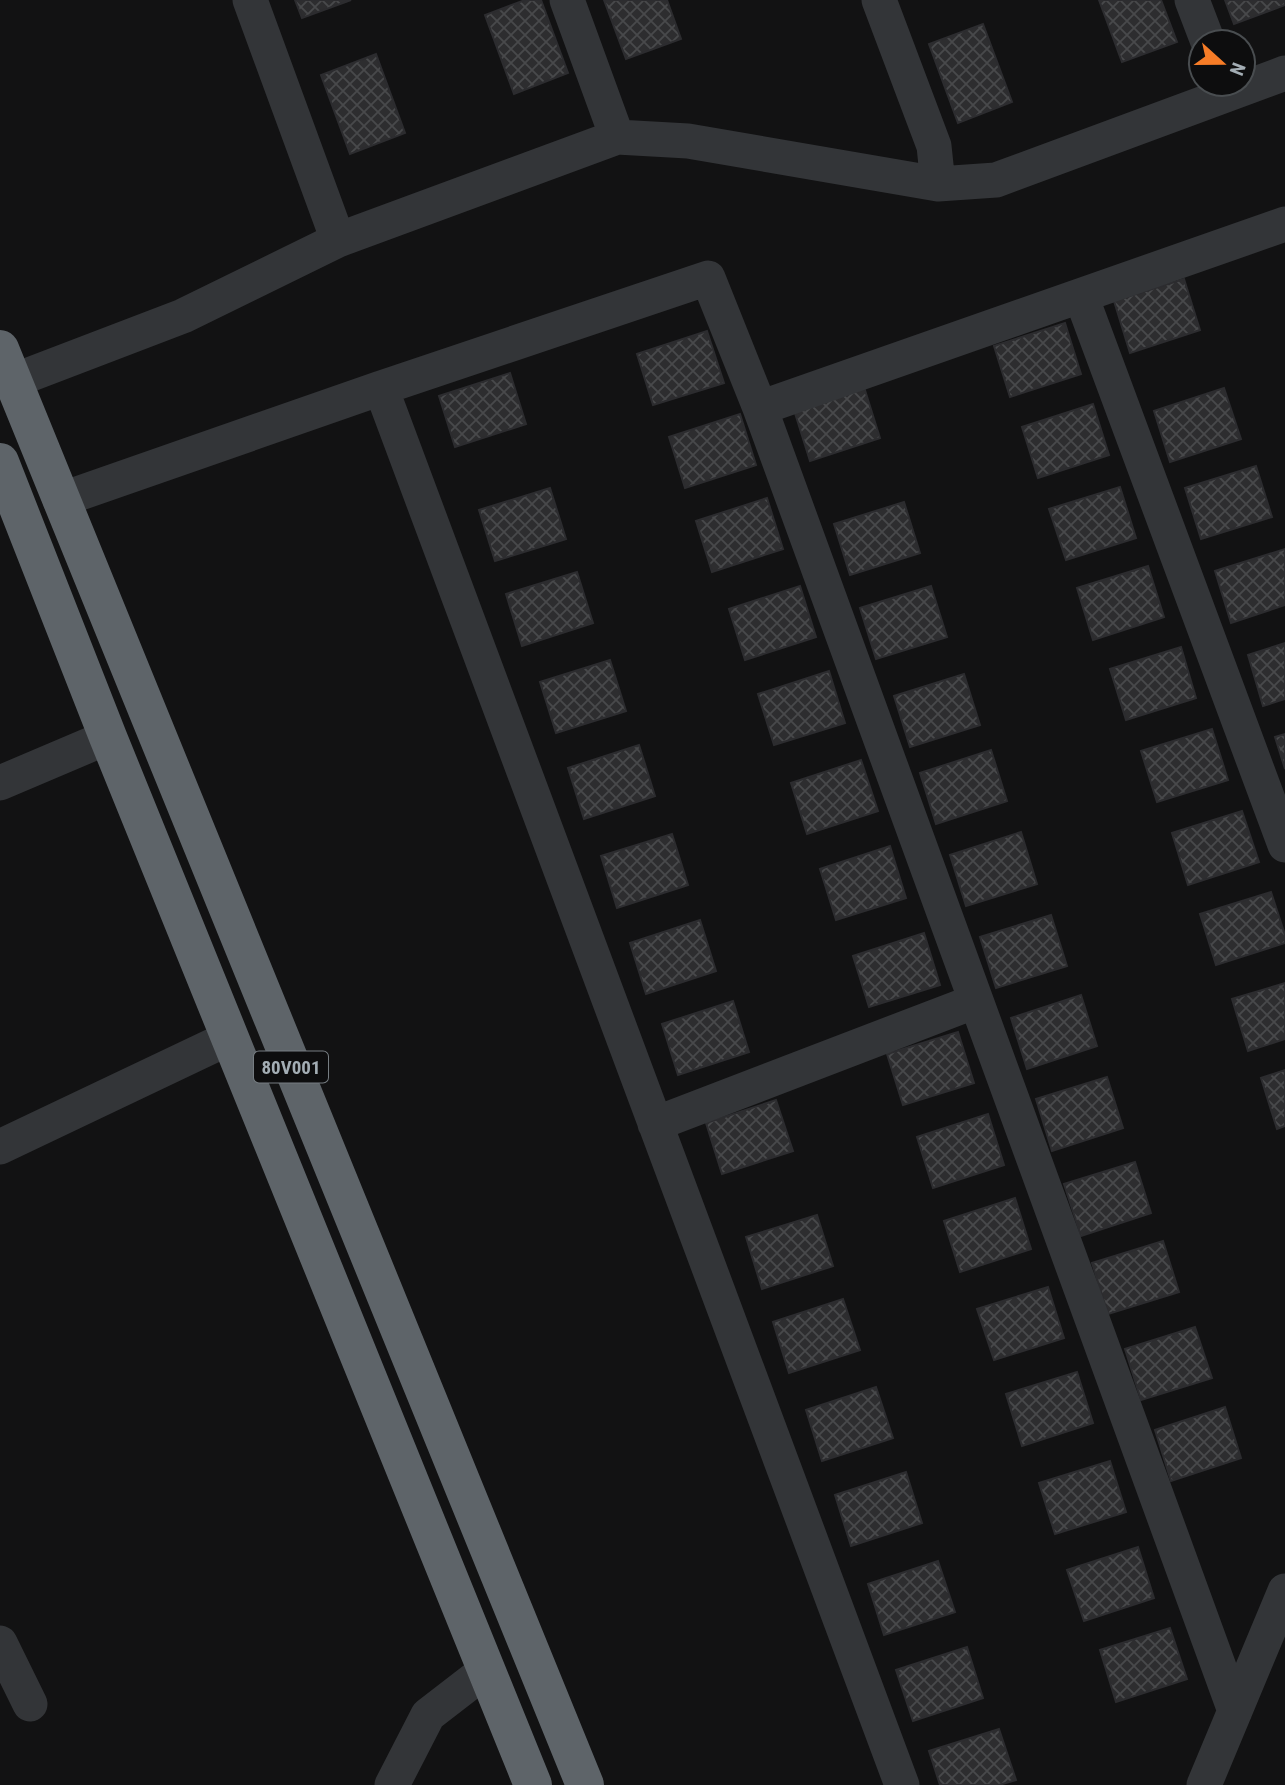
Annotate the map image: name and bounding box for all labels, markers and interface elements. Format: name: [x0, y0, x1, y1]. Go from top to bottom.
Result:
north arrow: [1187, 28, 1257, 98]
text: N: [1225, 59, 1250, 78]
road number: 80V001: [254, 1051, 328, 1082]

